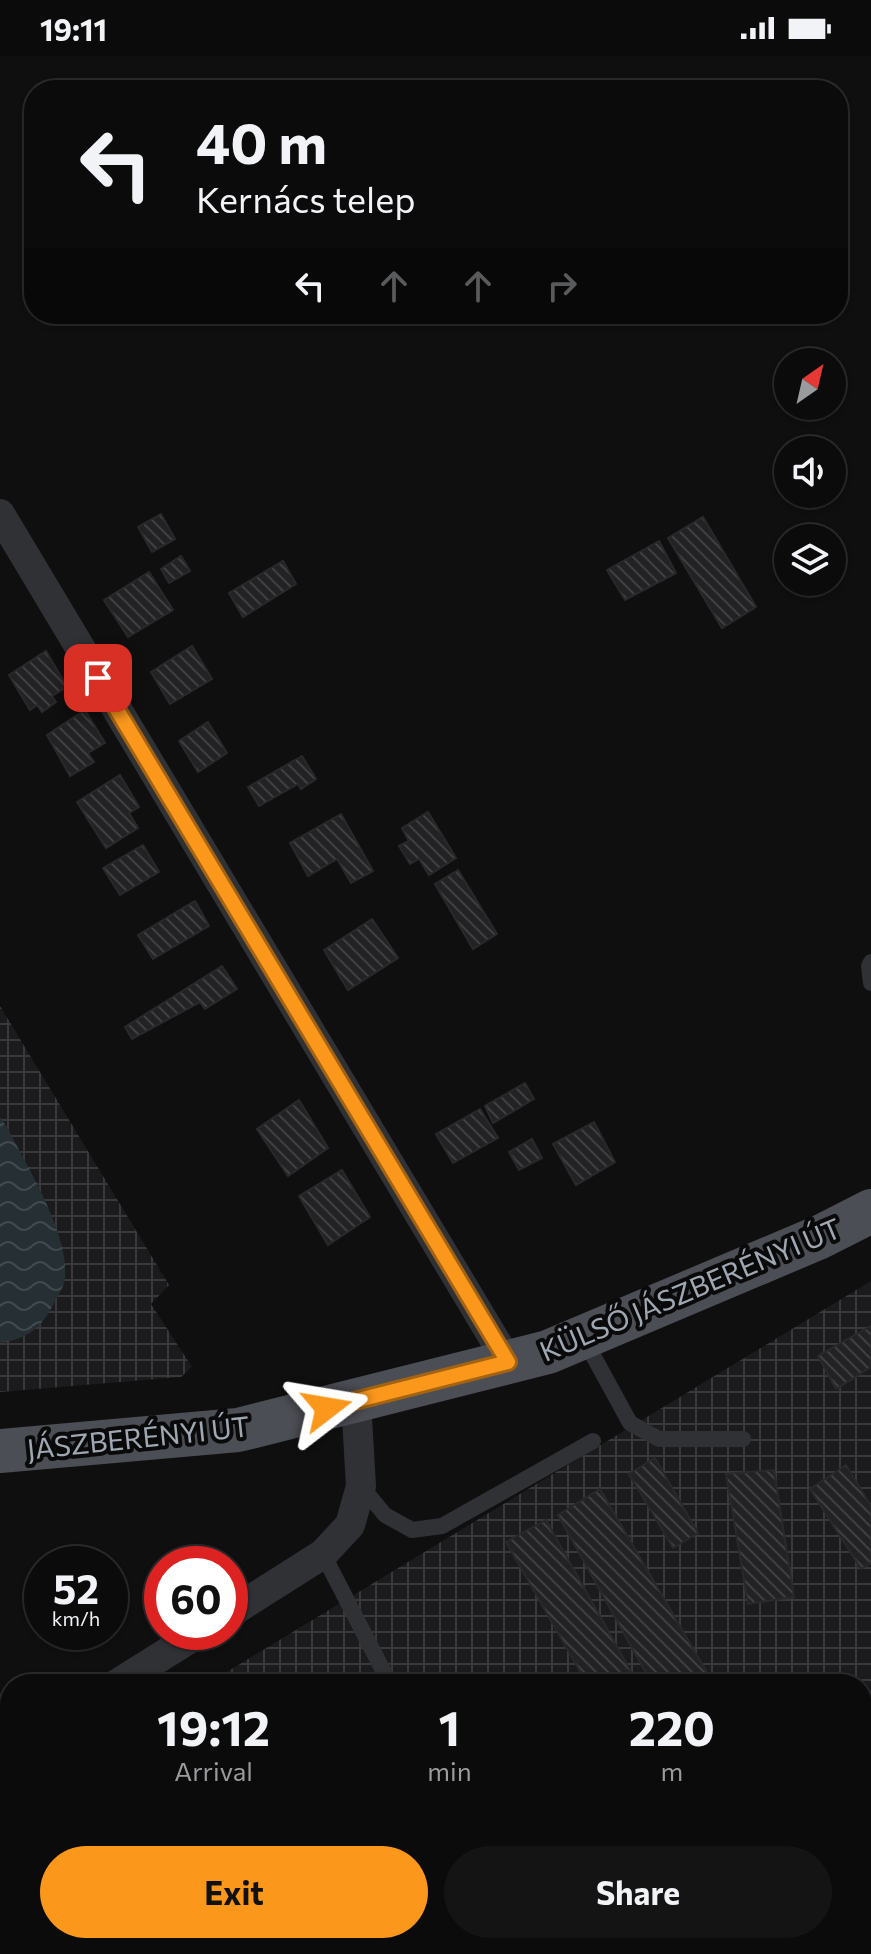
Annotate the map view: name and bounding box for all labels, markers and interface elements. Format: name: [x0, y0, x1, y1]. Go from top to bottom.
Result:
text: 19:11: [40, 10, 107, 47]
text: 40 m: [196, 107, 327, 176]
icon: left: [64, 112, 168, 216]
text: Kernács telep: [196, 176, 416, 220]
icon: left: [288, 264, 332, 308]
icon: ahead: [372, 264, 416, 308]
icon: ahead: [456, 264, 500, 308]
icon: right: [540, 264, 584, 308]
north arrow: [774, 348, 846, 420]
map controls: [774, 348, 846, 596]
button: sound: [774, 436, 846, 508]
button: layers: [774, 524, 846, 596]
pin: [64, 644, 132, 712]
icon: arrive: [76, 656, 120, 700]
street label: KÜLSŐ JÁSZBERÉNYI ÚT: [534, 1210, 846, 1368]
position arrow: [285, 1366, 369, 1450]
street label: JÁSZBERÉNYI ÚT: [25, 1408, 251, 1466]
speed limit sign: 60: [144, 1546, 248, 1650]
text: 52: [53, 1563, 99, 1612]
text: km/h: [52, 1606, 100, 1630]
text: 19:12: [157, 1697, 270, 1756]
text: 1: [439, 1697, 460, 1756]
text: 220: [629, 1697, 715, 1756]
text: Arrival: [174, 1755, 253, 1786]
text: min: [427, 1755, 472, 1786]
text: m: [660, 1755, 683, 1786]
button: Exit: [40, 1846, 428, 1938]
button: Share: [444, 1846, 832, 1938]

